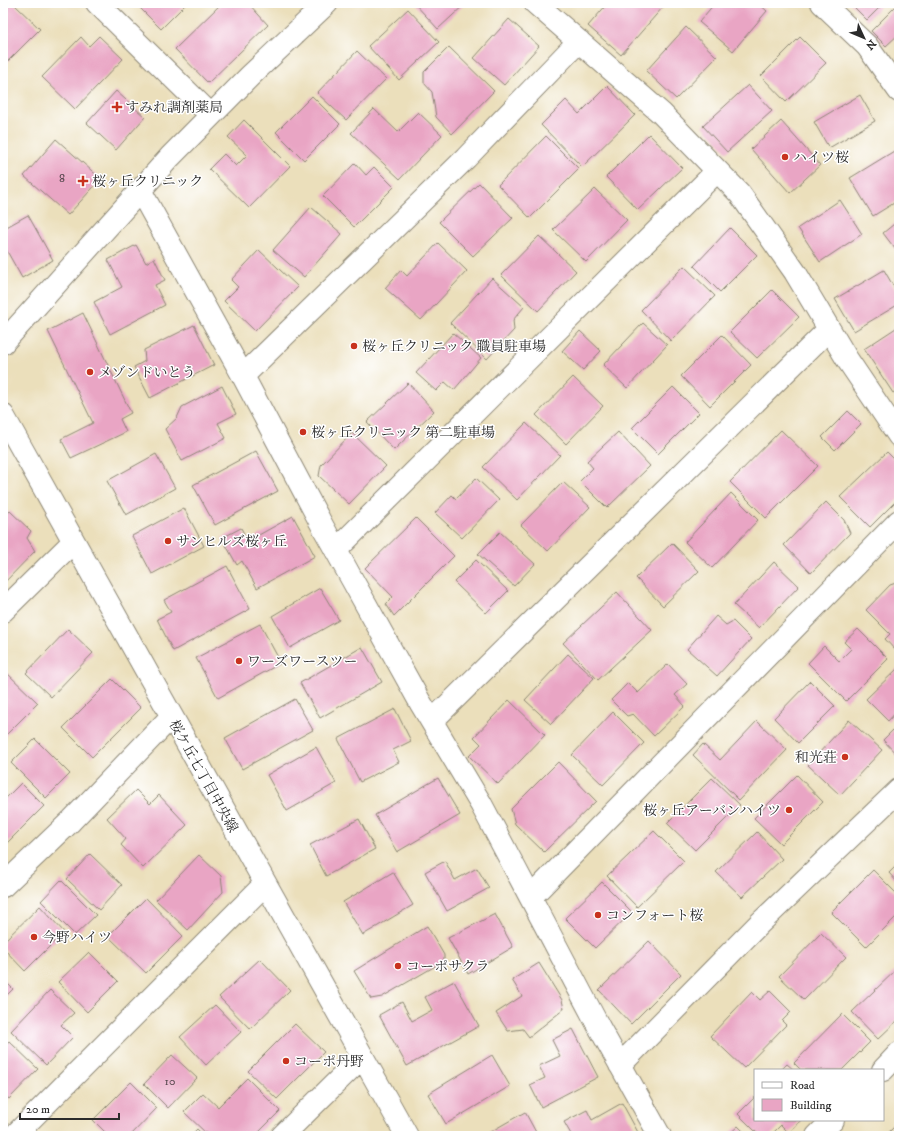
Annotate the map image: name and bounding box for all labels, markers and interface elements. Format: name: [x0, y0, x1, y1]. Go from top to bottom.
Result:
north arrow: [844, 18, 884, 58]
text: N: [862, 36, 879, 52]
place label: すみれ調剤薬局: [125, 99, 223, 117]
marker: すみれ調剤薬局: [112, 102, 122, 112]
place label: ハイツ桜: [793, 149, 849, 167]
marker: ハイツ桜: [780, 152, 790, 162]
house number: 8: [59, 171, 65, 186]
place label: 桜ヶ丘クリニック: [92, 173, 203, 191]
marker: 桜ヶ丘クリニック: [77, 175, 89, 187]
place label: 桜ヶ丘クリニック 職員駐車場: [362, 338, 546, 356]
marker: 桜ヶ丘クリニック 職員駐車場: [349, 341, 359, 351]
place label: メゾンドいとう: [98, 364, 196, 382]
marker: メゾンドいとう: [85, 367, 95, 377]
place label: 桜ヶ丘クリニック 第二駐車場: [311, 424, 495, 442]
marker: 桜ヶ丘クリニック 第二駐車場: [298, 427, 308, 437]
place label: サンヒルズ桜ヶ丘: [176, 533, 287, 551]
marker: サンヒルズ桜ヶ丘: [163, 536, 173, 546]
place label: ワーズワースツー: [247, 653, 358, 671]
marker: ワーズワースツー: [234, 656, 244, 666]
street label: 桜ケ丘七丁目中央線: [165, 717, 242, 836]
place label: 和光荘: [795, 749, 837, 767]
marker: 和光荘: [840, 752, 850, 762]
place label: 桜ヶ丘アーバンハイツ: [643, 802, 781, 820]
marker: 桜ヶ丘アーバンハイツ: [784, 805, 794, 815]
place label: コンフォート桜: [606, 907, 703, 925]
marker: コンフォート桜: [593, 910, 603, 920]
place label: 今野ハイツ: [42, 929, 112, 947]
marker: 今野ハイツ: [29, 932, 39, 942]
place label: コーポサクラ: [406, 958, 489, 976]
marker: コーポサクラ: [393, 961, 403, 971]
place label: コーポ丹野: [294, 1053, 364, 1071]
marker: コーポ丹野: [281, 1056, 291, 1066]
legend: [754, 1069, 884, 1121]
house number: 10: [165, 1074, 175, 1089]
text: Road: [790, 1078, 815, 1093]
scale bar: [20, 1095, 119, 1121]
text: Building: [790, 1098, 831, 1113]
text: 20 m: [26, 1102, 50, 1117]

